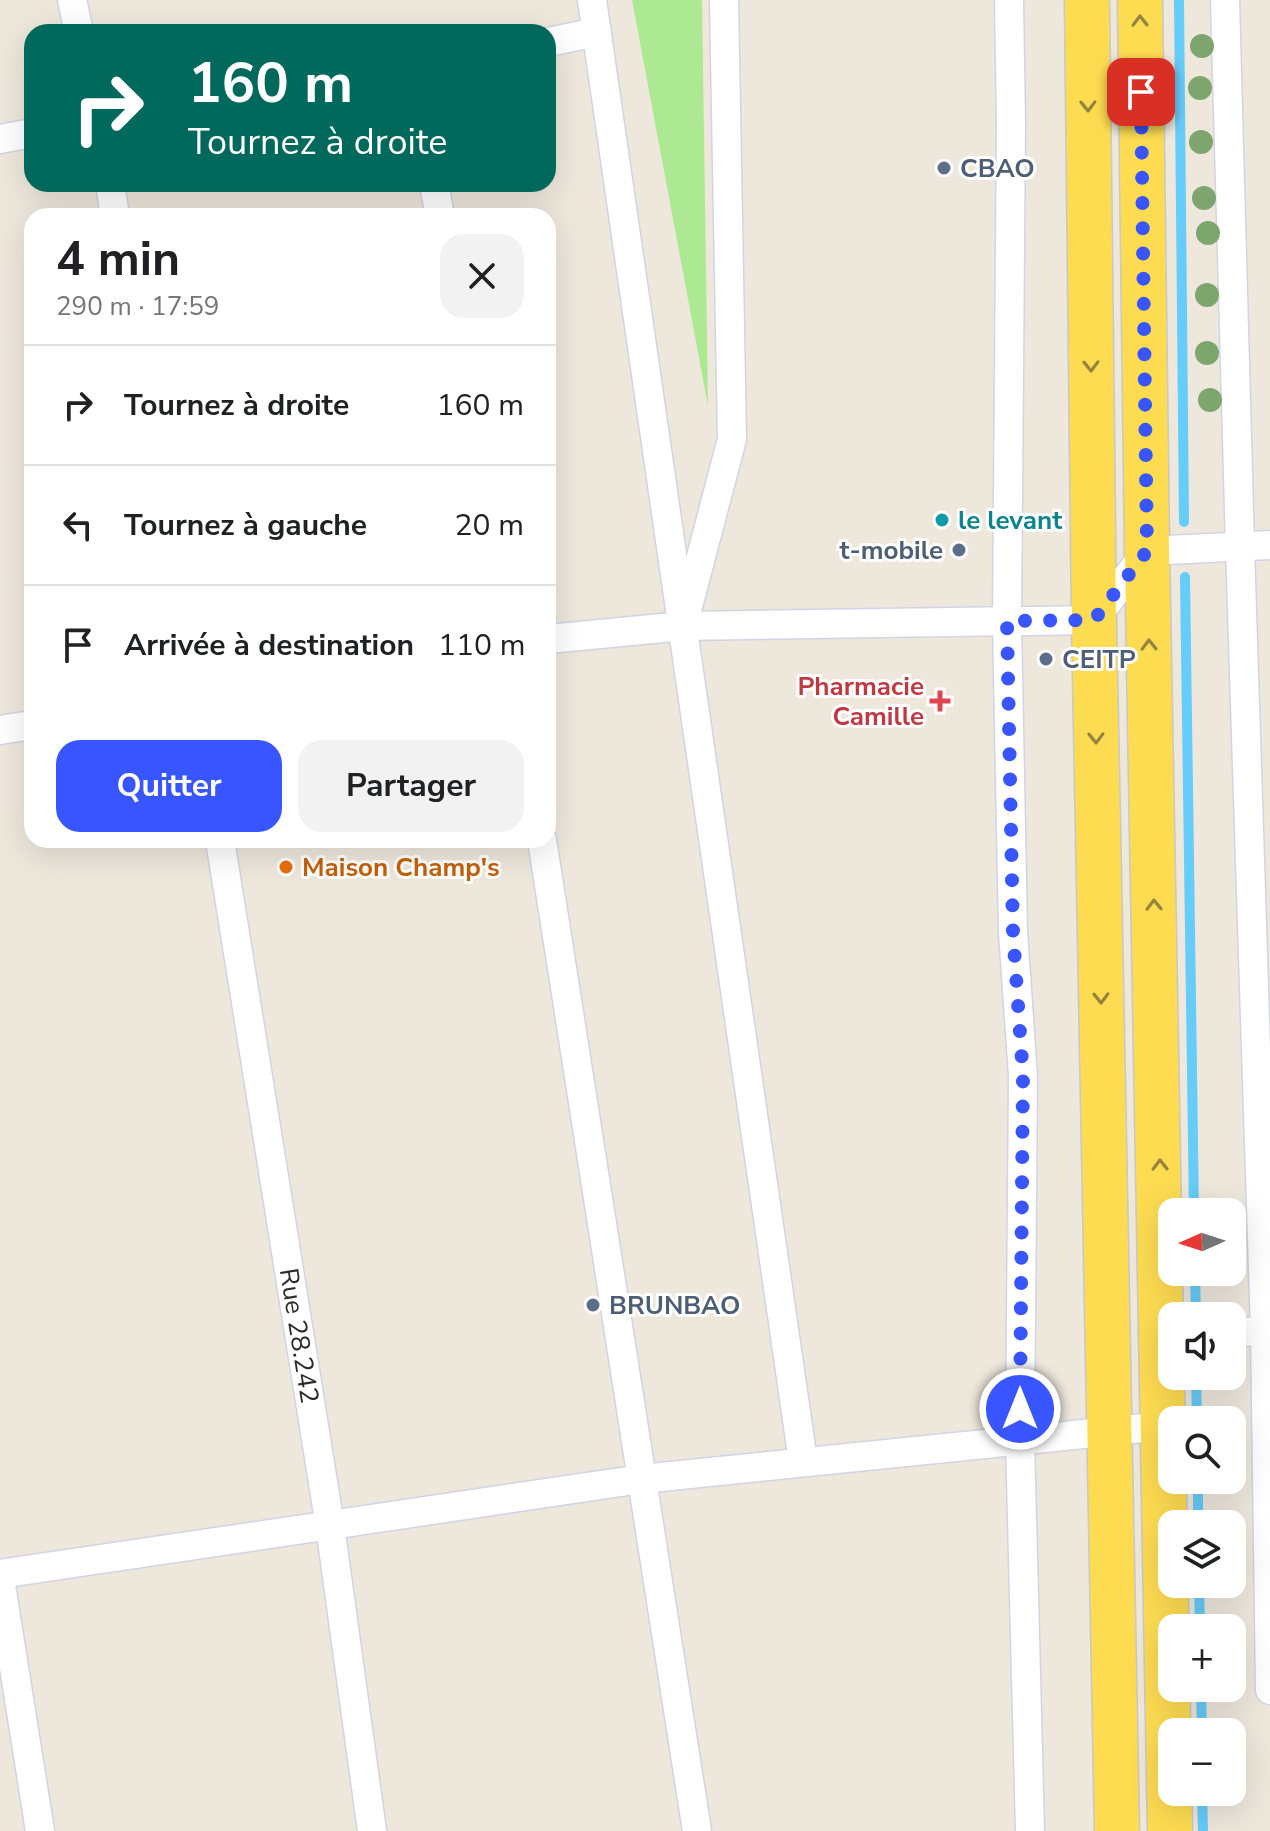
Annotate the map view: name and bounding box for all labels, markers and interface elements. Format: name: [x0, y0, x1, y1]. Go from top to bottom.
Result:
one-way arrow: [1132, 14, 1149, 27]
text: 160 m: [188, 45, 353, 122]
icon: right: [56, 56, 160, 160]
pin: [1107, 58, 1175, 126]
icon: arrive: [1119, 70, 1163, 114]
one-way arrow: [1079, 100, 1097, 113]
text: Tournez à droite: [188, 118, 447, 167]
place label: CBAO: [960, 151, 1035, 186]
marker: CBAO: [935, 159, 953, 177]
text: 4 min: [56, 226, 180, 292]
button: close: [440, 234, 524, 318]
text: 290 m · 17:59: [56, 289, 219, 324]
one-way arrow: [1082, 360, 1100, 373]
icon: right: [56, 383, 100, 427]
text: Tournez à droite: [124, 385, 349, 426]
text: 160 m: [437, 385, 524, 426]
icon: left: [56, 503, 100, 547]
place label: le levant: [958, 503, 1063, 538]
text: Tournez à gauche: [124, 505, 367, 546]
text: 20 m: [455, 505, 524, 546]
marker: le levant: [933, 511, 951, 529]
place label: t-mobile: [840, 533, 943, 568]
marker: t-mobile: [950, 541, 968, 559]
icon: arrive: [56, 623, 100, 667]
text: Arrivée à destination: [124, 625, 414, 666]
text: 110 m: [438, 625, 525, 666]
one-way arrow: [1140, 638, 1158, 651]
place label: CEITP: [1062, 642, 1136, 677]
marker: CEITP: [1037, 650, 1055, 668]
place label: Pharmacie Camille: [797, 669, 924, 734]
marker: Pharmacie Camille: [931, 692, 949, 710]
one-way arrow: [1087, 732, 1105, 745]
button: Quitter: [56, 740, 282, 832]
button: Partager: [298, 740, 524, 832]
place label: Maison Champ's: [302, 850, 500, 885]
marker: Maison Champ's: [277, 858, 295, 876]
one-way arrow: [1146, 898, 1163, 911]
one-way arrow: [1092, 992, 1110, 1005]
one-way arrow: [1151, 1158, 1168, 1171]
north arrow: [1158, 1198, 1246, 1286]
map controls: [1158, 1198, 1246, 1806]
street label: Rue 28.242: [271, 1266, 327, 1406]
place label: BRUNBAO: [609, 1288, 740, 1323]
marker: BRUNBAO: [584, 1296, 602, 1314]
button: sound: [1158, 1302, 1246, 1390]
position arrow: [978, 1367, 1062, 1451]
button: search: [1158, 1406, 1246, 1494]
button: layers: [1158, 1510, 1246, 1598]
button: +: [1158, 1614, 1246, 1702]
button: −: [1158, 1718, 1246, 1806]

